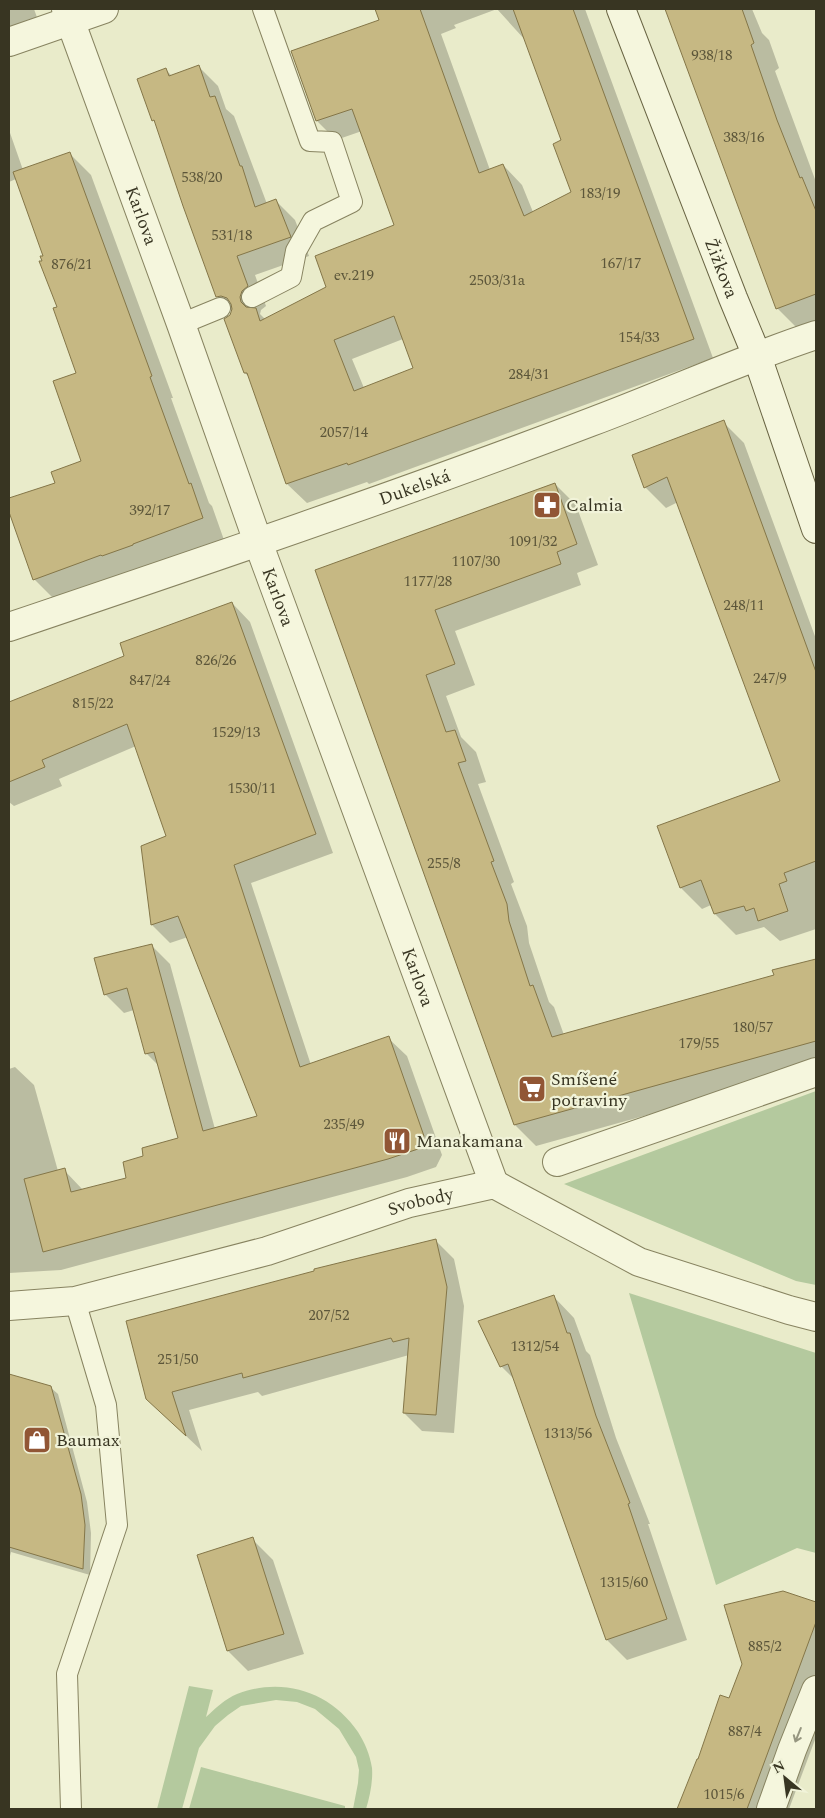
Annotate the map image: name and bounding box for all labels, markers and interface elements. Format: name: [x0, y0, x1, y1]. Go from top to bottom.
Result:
house number: 938/18: [691, 44, 733, 67]
house number: 383/16: [723, 126, 765, 149]
house number: 538/20: [181, 166, 223, 189]
house number: 183/19: [579, 182, 621, 205]
street label: Karlova: [118, 183, 164, 249]
house number: 531/18: [211, 224, 253, 247]
street label: Žižkova: [697, 234, 745, 303]
house number: 167/17: [600, 252, 642, 275]
house number: 876/21: [51, 253, 93, 276]
house number: ev.219: [334, 264, 374, 287]
house number: 2503/31a: [469, 269, 526, 292]
house number: 154/33: [618, 326, 660, 349]
house number: 284/31: [508, 363, 550, 386]
house number: 2057/14: [320, 421, 369, 444]
street label: Dukelská: [375, 462, 454, 513]
pharmacy icon: Calmia: [532, 490, 562, 520]
place label: Calmia: [566, 492, 623, 519]
house number: 392/17: [129, 499, 171, 522]
house number: 1091/32: [509, 530, 557, 553]
house number: 1107/30: [452, 550, 500, 573]
street label: Karlova: [255, 564, 301, 631]
house number: 1177/28: [404, 570, 452, 593]
house number: 248/11: [723, 594, 765, 617]
house number: 826/26: [195, 649, 237, 672]
house number: 247/9: [753, 667, 787, 690]
house number: 847/24: [129, 669, 171, 692]
house number: 815/22: [72, 692, 114, 715]
house number: 1529/13: [212, 721, 261, 744]
house number: 1530/11: [228, 777, 276, 800]
house number: 255/8: [427, 852, 461, 875]
street label: Karlova: [394, 944, 441, 1011]
house number: 180/57: [732, 1016, 774, 1039]
house number: 179/55: [678, 1032, 720, 1055]
place label: Smíšené potraviny: [551, 1066, 628, 1114]
supermarket icon: Smíšené potraviny: [517, 1074, 547, 1104]
house number: 235/49: [323, 1113, 365, 1136]
restaurant icon: Manakamana: [382, 1126, 412, 1156]
place label: Manakamana: [416, 1128, 523, 1155]
street label: Svobody: [384, 1180, 457, 1223]
house number: 207/52: [308, 1304, 350, 1327]
house number: 1312/54: [511, 1335, 560, 1358]
house number: 251/50: [157, 1348, 199, 1371]
house number: 1313/56: [544, 1422, 593, 1445]
shop icon: Baumax: [22, 1425, 52, 1455]
place label: Baumax: [56, 1427, 120, 1454]
house number: 1315/60: [600, 1571, 648, 1594]
house number: 885/2: [748, 1635, 782, 1658]
house number: 887/4: [728, 1720, 762, 1743]
one-way arrow: [792, 1727, 802, 1742]
north arrow: [760, 1753, 810, 1803]
text: N: [769, 1755, 789, 1779]
house number: 1015/6: [703, 1783, 745, 1806]

